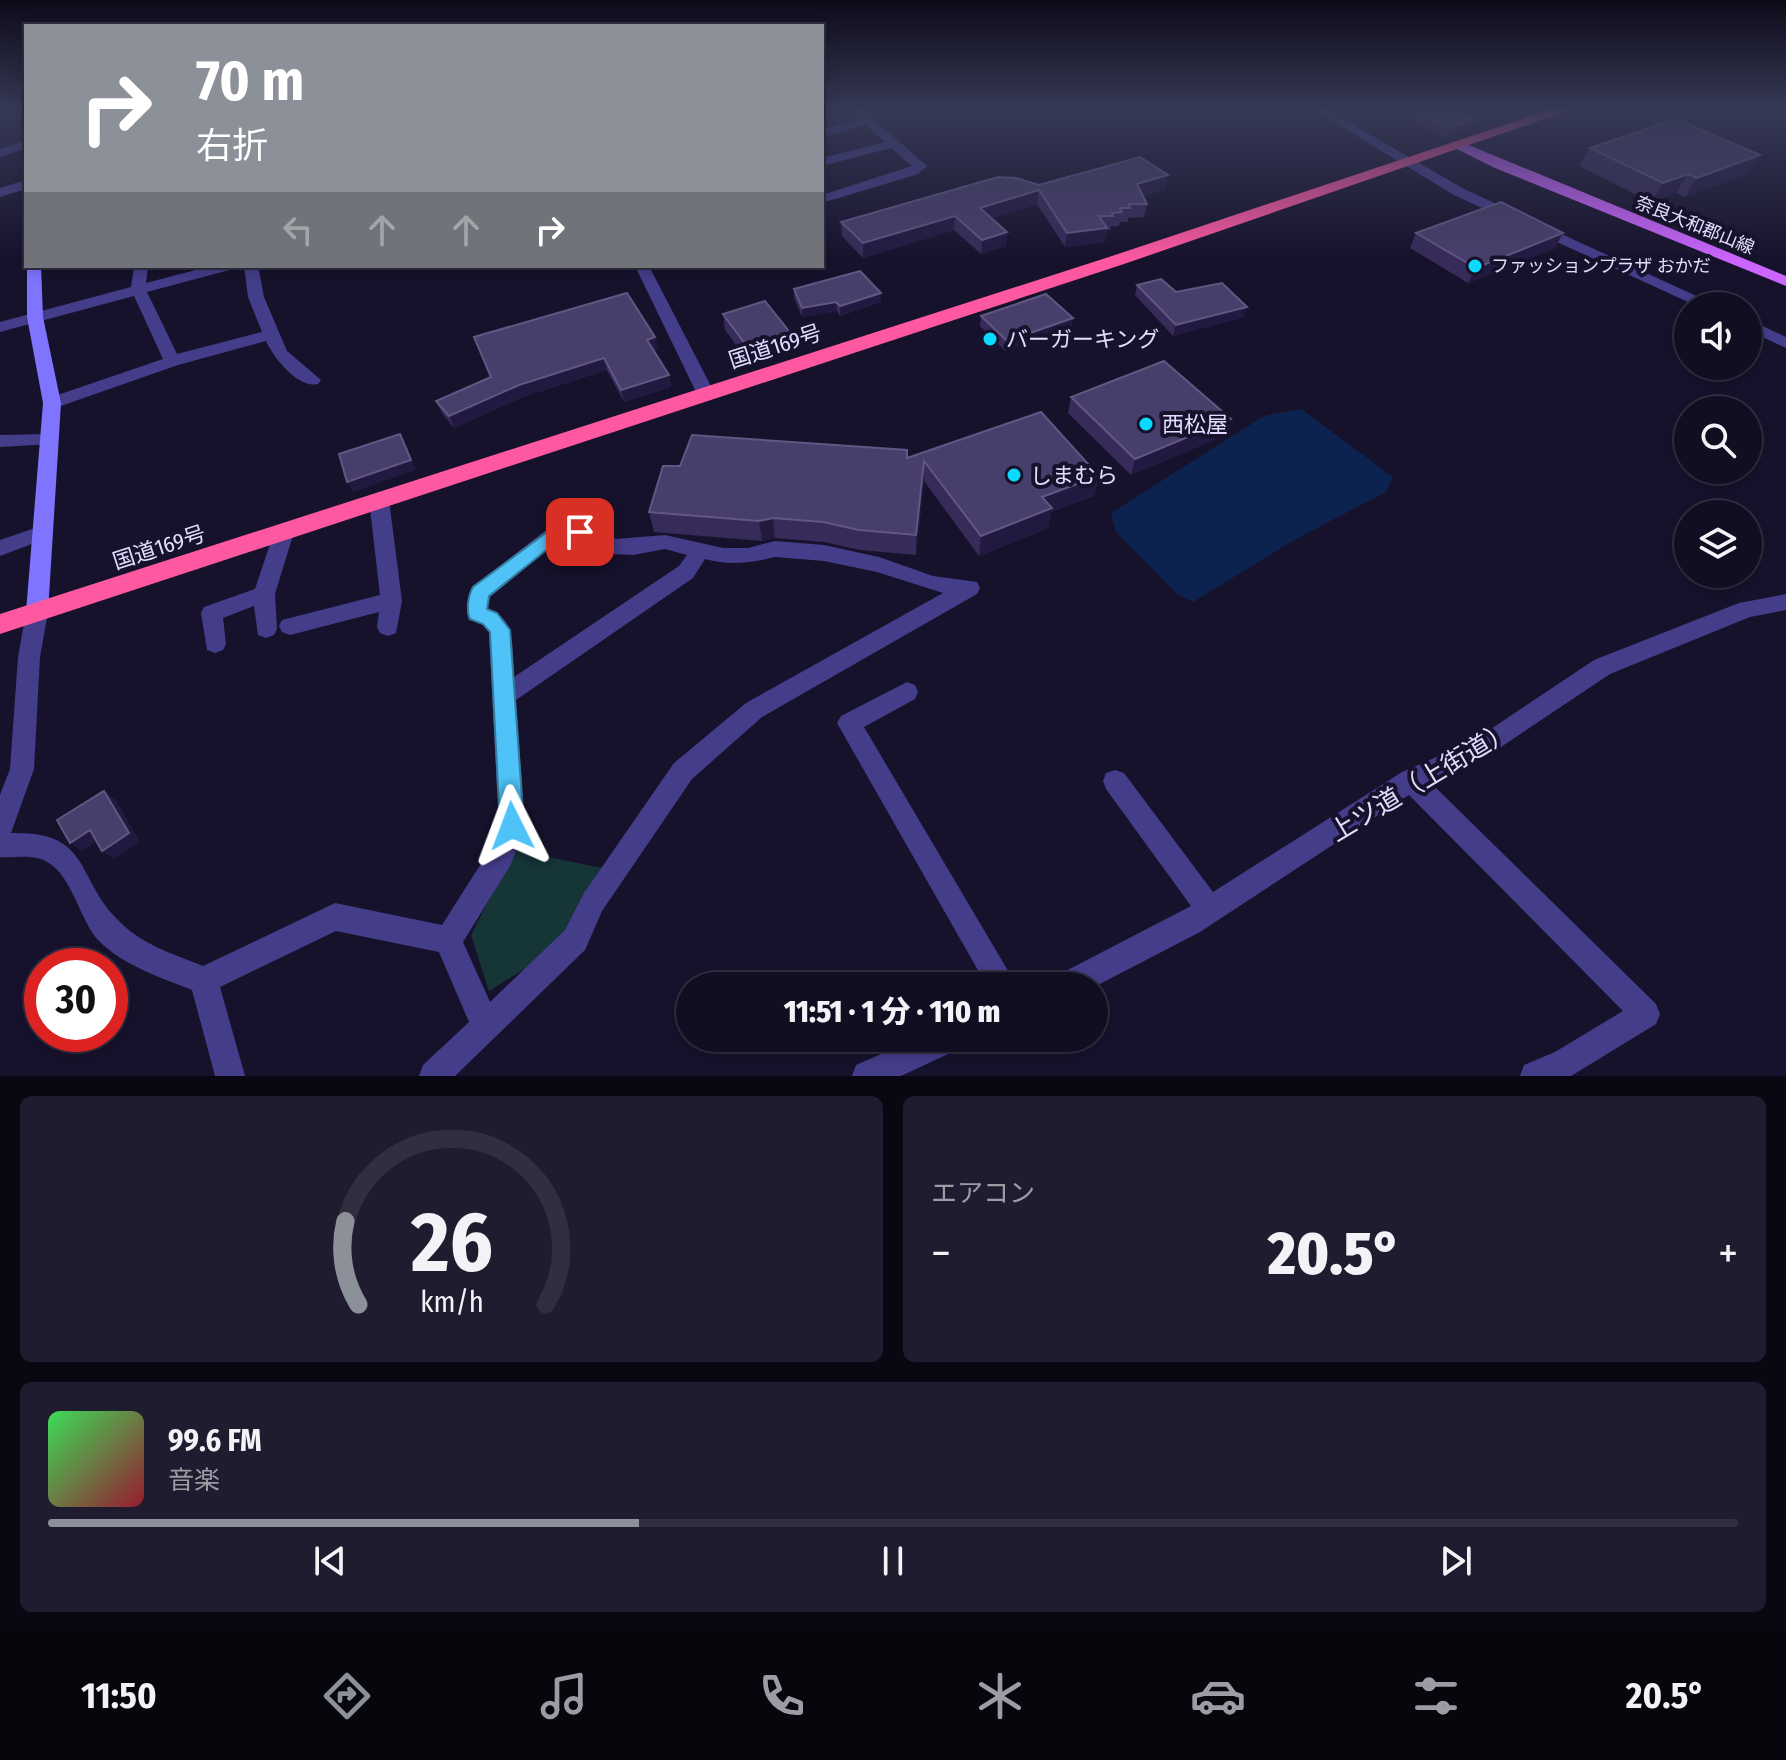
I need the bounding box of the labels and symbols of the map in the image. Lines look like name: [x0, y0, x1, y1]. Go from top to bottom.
street label: 奈良大和郡山線: [1632, 191, 1758, 259]
place label: ファッションプラザ おかだ: [1491, 255, 1711, 277]
marker: ファッションプラザ おかだ: [1466, 257, 1484, 275]
street label: 国道169号: [725, 319, 825, 374]
place label: バーガーキング: [1006, 326, 1159, 353]
marker: バーガーキング: [981, 330, 999, 348]
place label: 西松屋: [1162, 411, 1228, 438]
marker: 西松屋: [1137, 415, 1155, 433]
place label: しまむら: [1030, 462, 1118, 489]
marker: しまむら: [1005, 466, 1023, 484]
pin: [546, 498, 614, 566]
street label: 国道169号: [109, 520, 209, 575]
street label: 上ツ道（上街道）: [1324, 715, 1518, 848]
position arrow: [470, 784, 554, 868]
speed limit sign: 30: [24, 948, 128, 1052]

